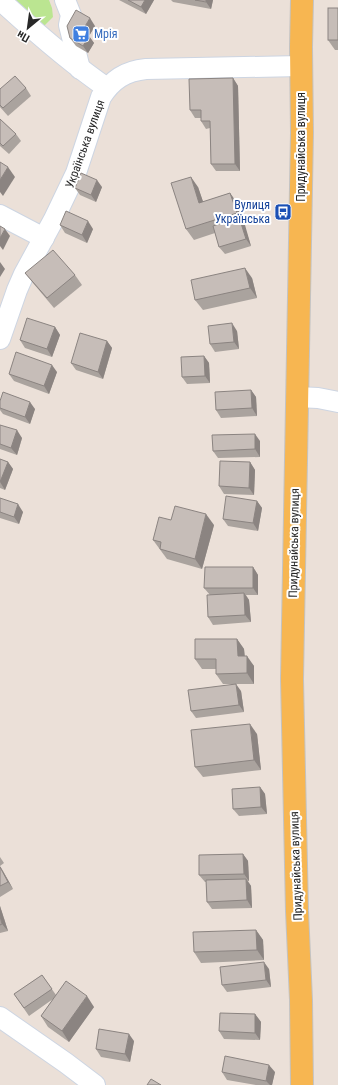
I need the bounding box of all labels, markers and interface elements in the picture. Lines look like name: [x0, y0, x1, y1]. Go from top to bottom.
north arrow: [8, 8, 48, 48]
supermarket icon: Мрія: [71, 24, 91, 44]
place label: Мрія: [94, 27, 118, 41]
text: Пн: [15, 28, 32, 45]
street label: Придунайська вулиця: [294, 92, 308, 202]
street label: Українська вулиця: [63, 98, 107, 190]
place label: Вулиця Українська: [215, 198, 270, 226]
bus stop icon: Вулиця Українська: [273, 202, 293, 222]
street label: Придунайська вулиця: [286, 488, 302, 598]
street label: Придунайська вулиця: [287, 811, 305, 921]

